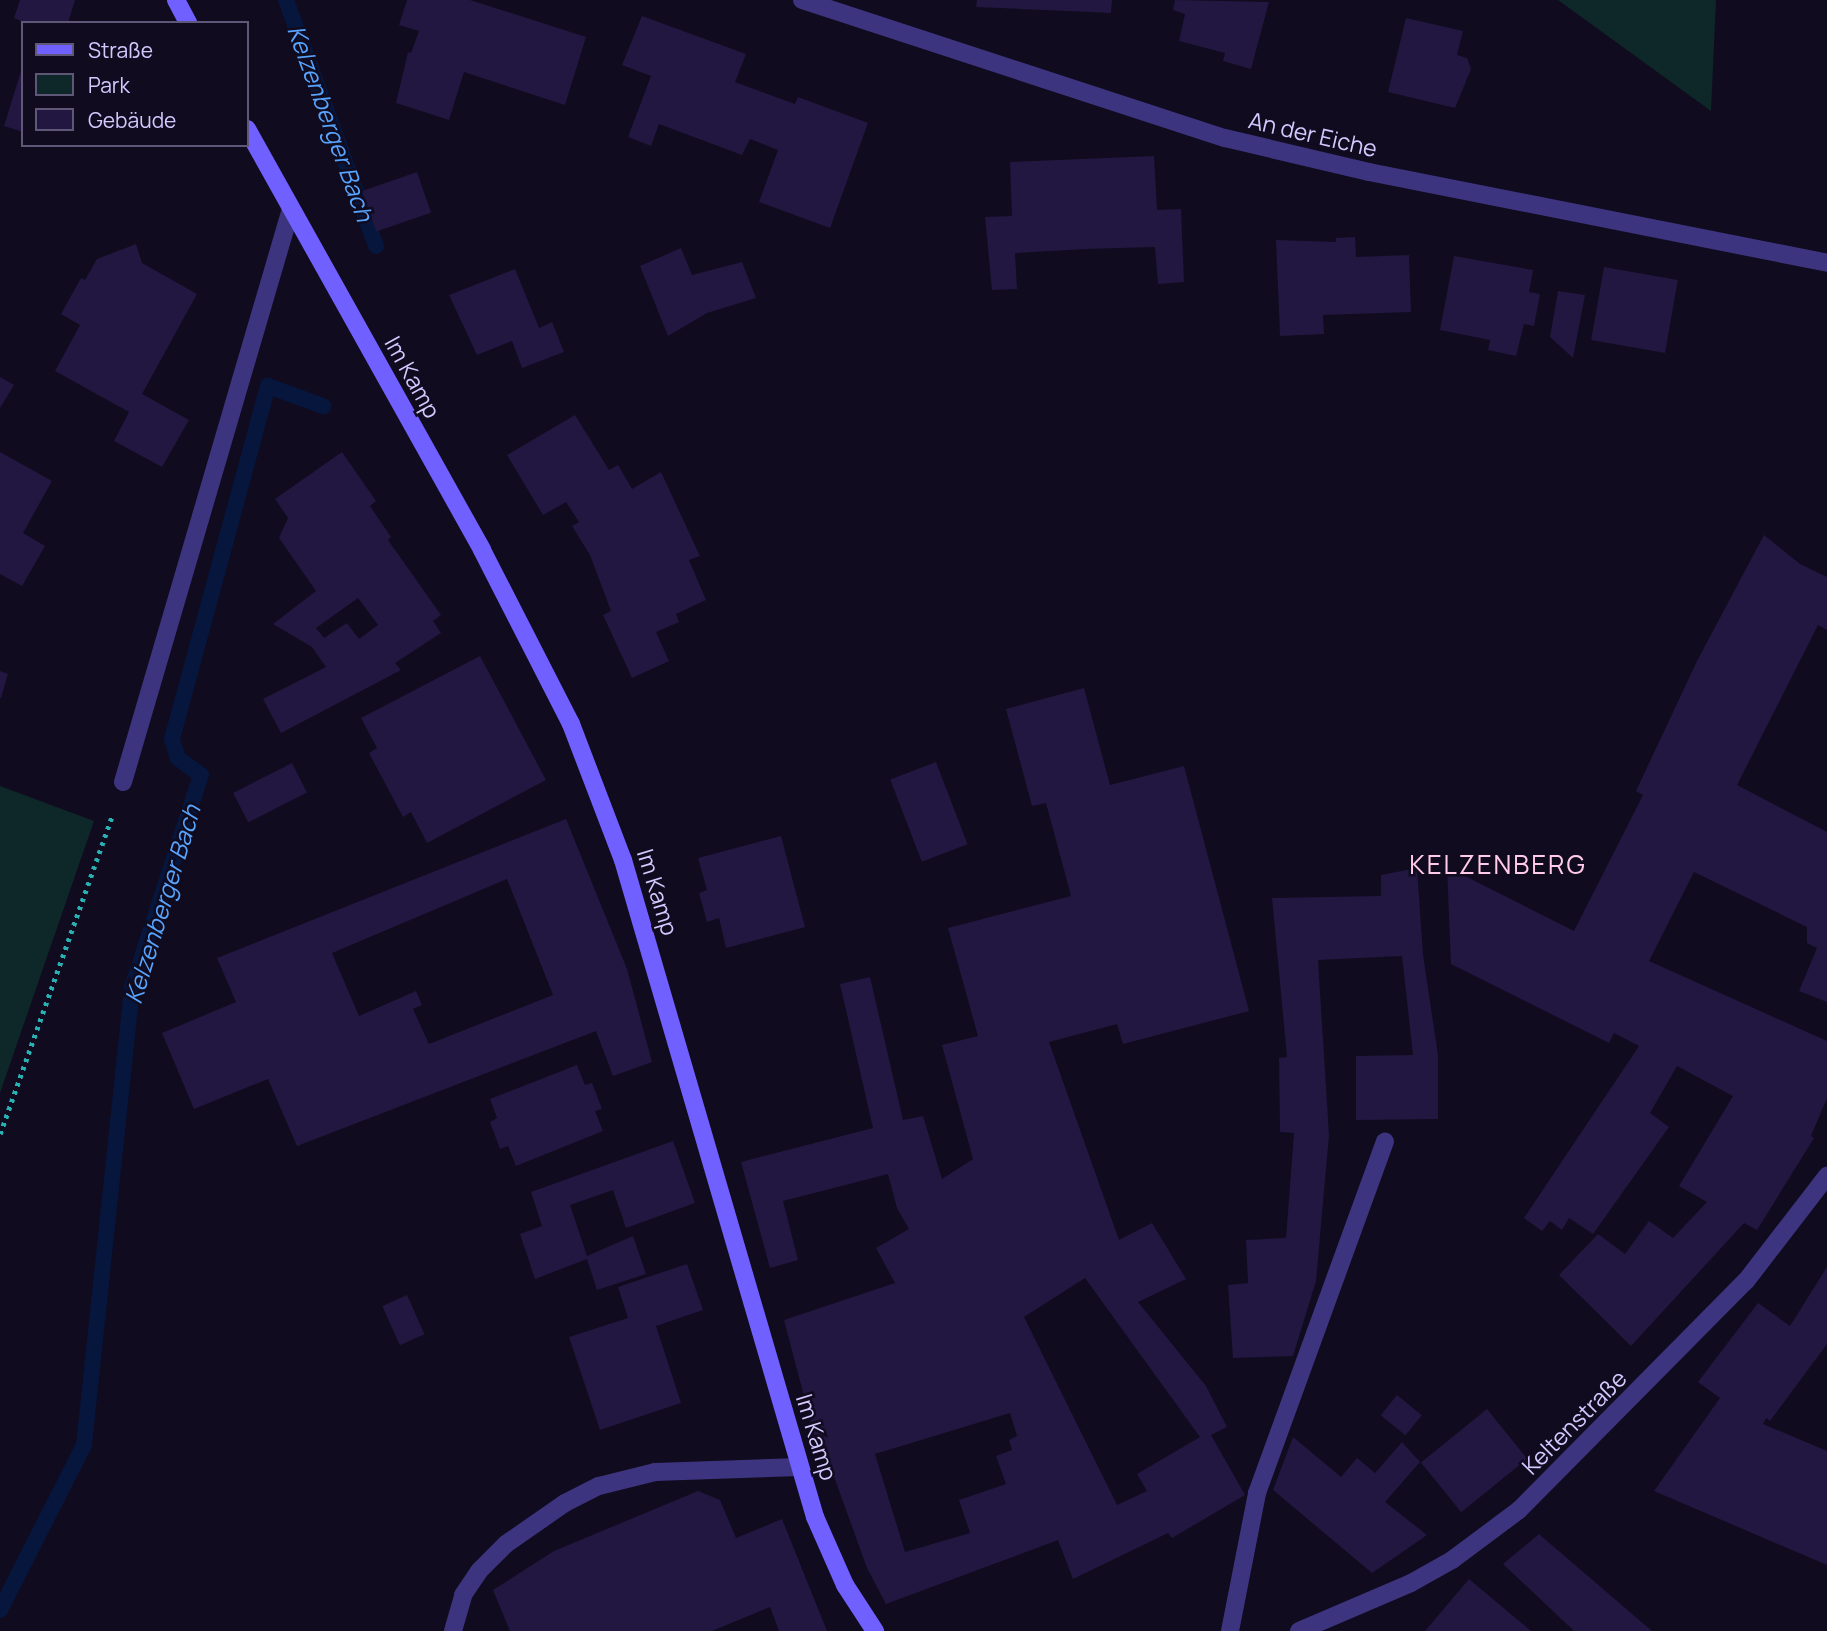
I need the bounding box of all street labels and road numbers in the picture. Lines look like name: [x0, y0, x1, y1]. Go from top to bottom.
street label: An der Eiche: [1246, 106, 1380, 162]
street label: Im Kamp: [379, 331, 447, 423]
street label: Im Kamp: [632, 845, 684, 939]
street label: Keltenstraße: [1516, 1364, 1632, 1480]
street label: Im Kamp: [791, 1390, 843, 1484]

